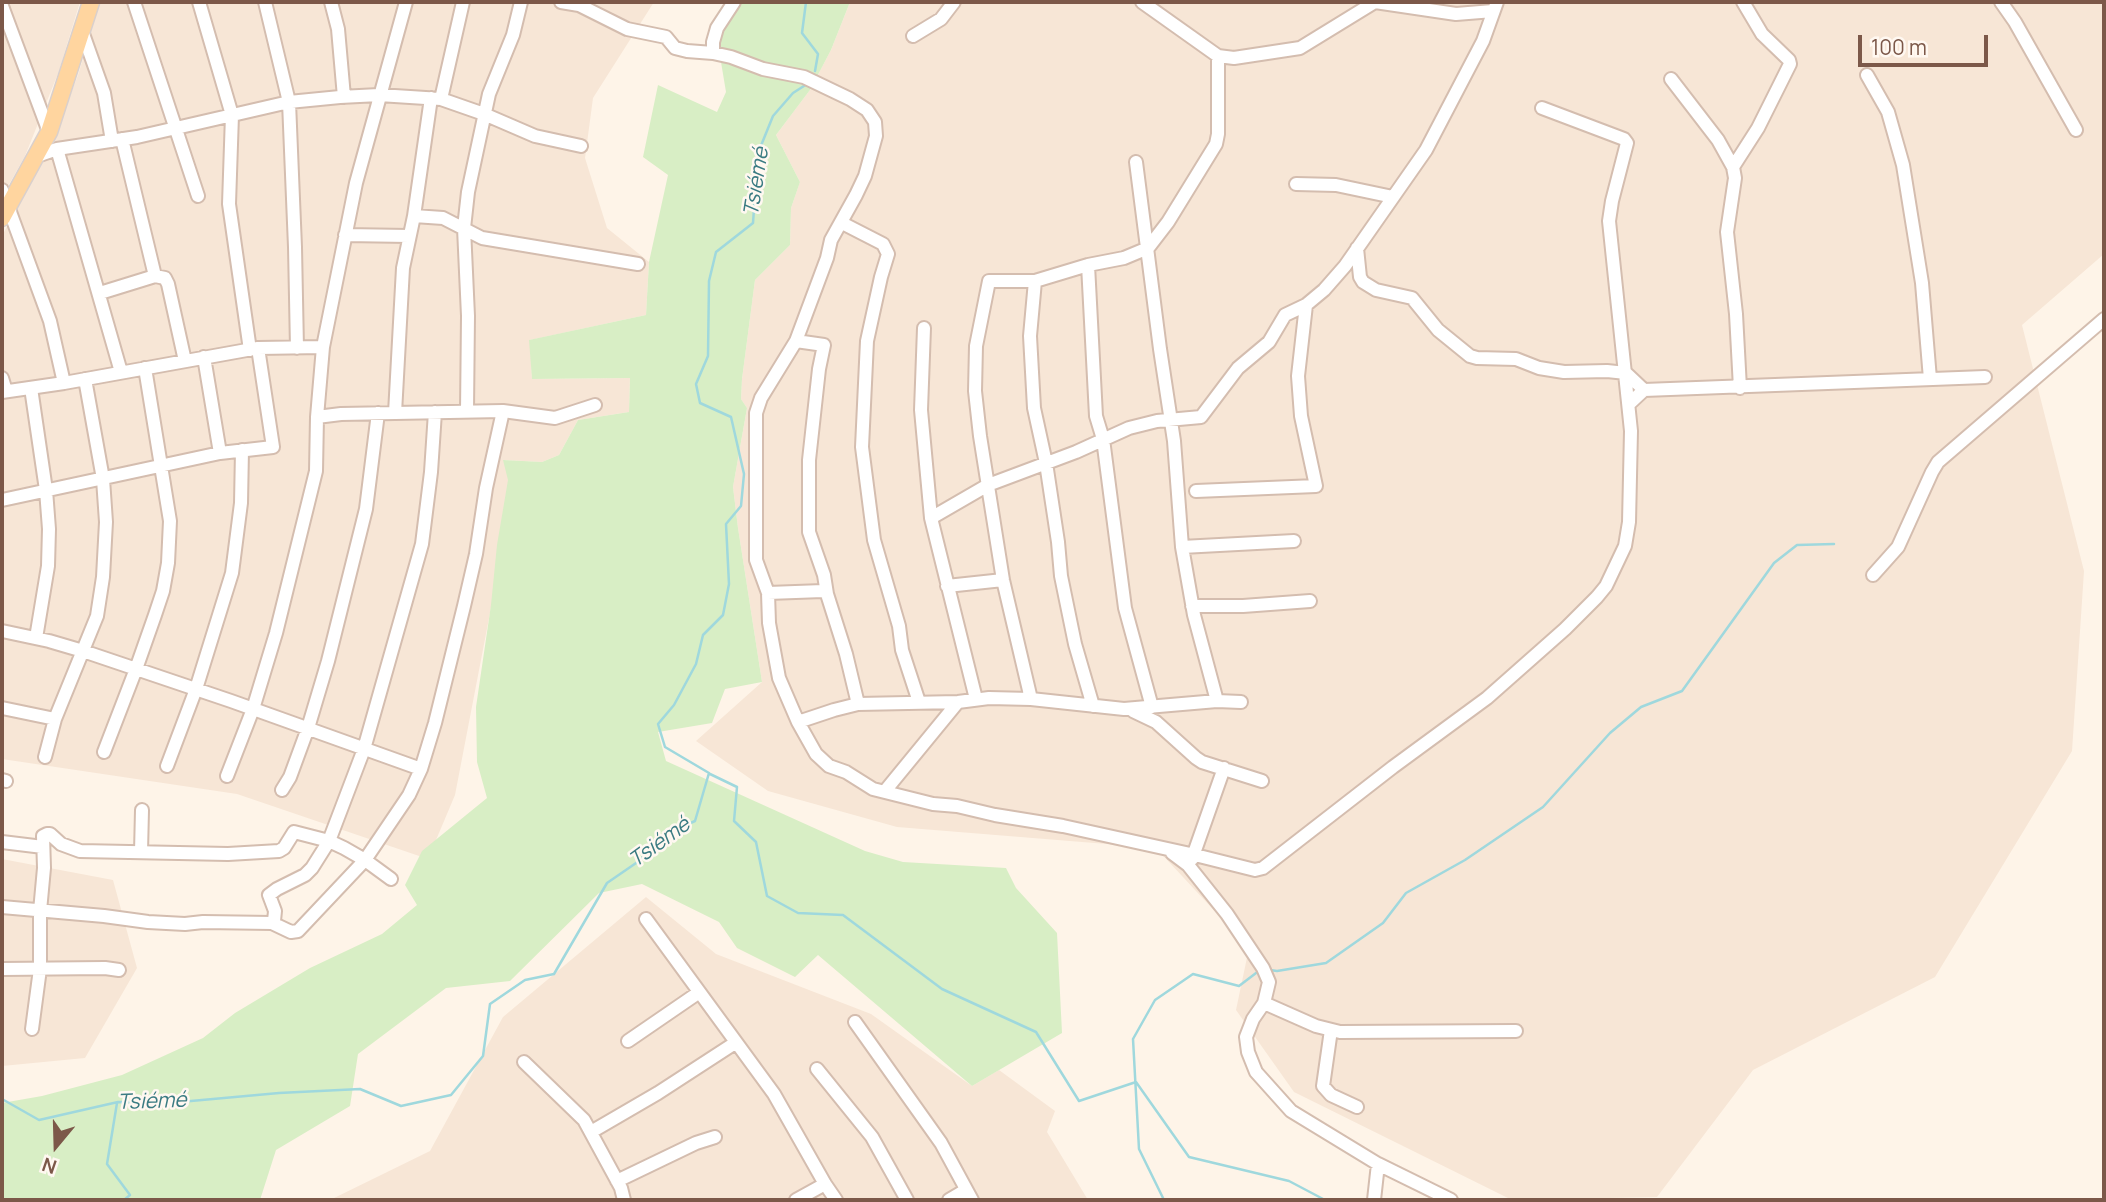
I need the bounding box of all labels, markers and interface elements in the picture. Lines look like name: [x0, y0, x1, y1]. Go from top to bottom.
scale bar: [1861, 21, 1990, 65]
text: 100 m: [1871, 33, 1927, 61]
water label: Tsiémé: [739, 146, 775, 218]
water label: Tsiémé: [625, 812, 695, 874]
water label: Tsiémé: [117, 1088, 187, 1116]
north arrow: [21, 1111, 91, 1181]
text: N: [38, 1151, 60, 1180]

